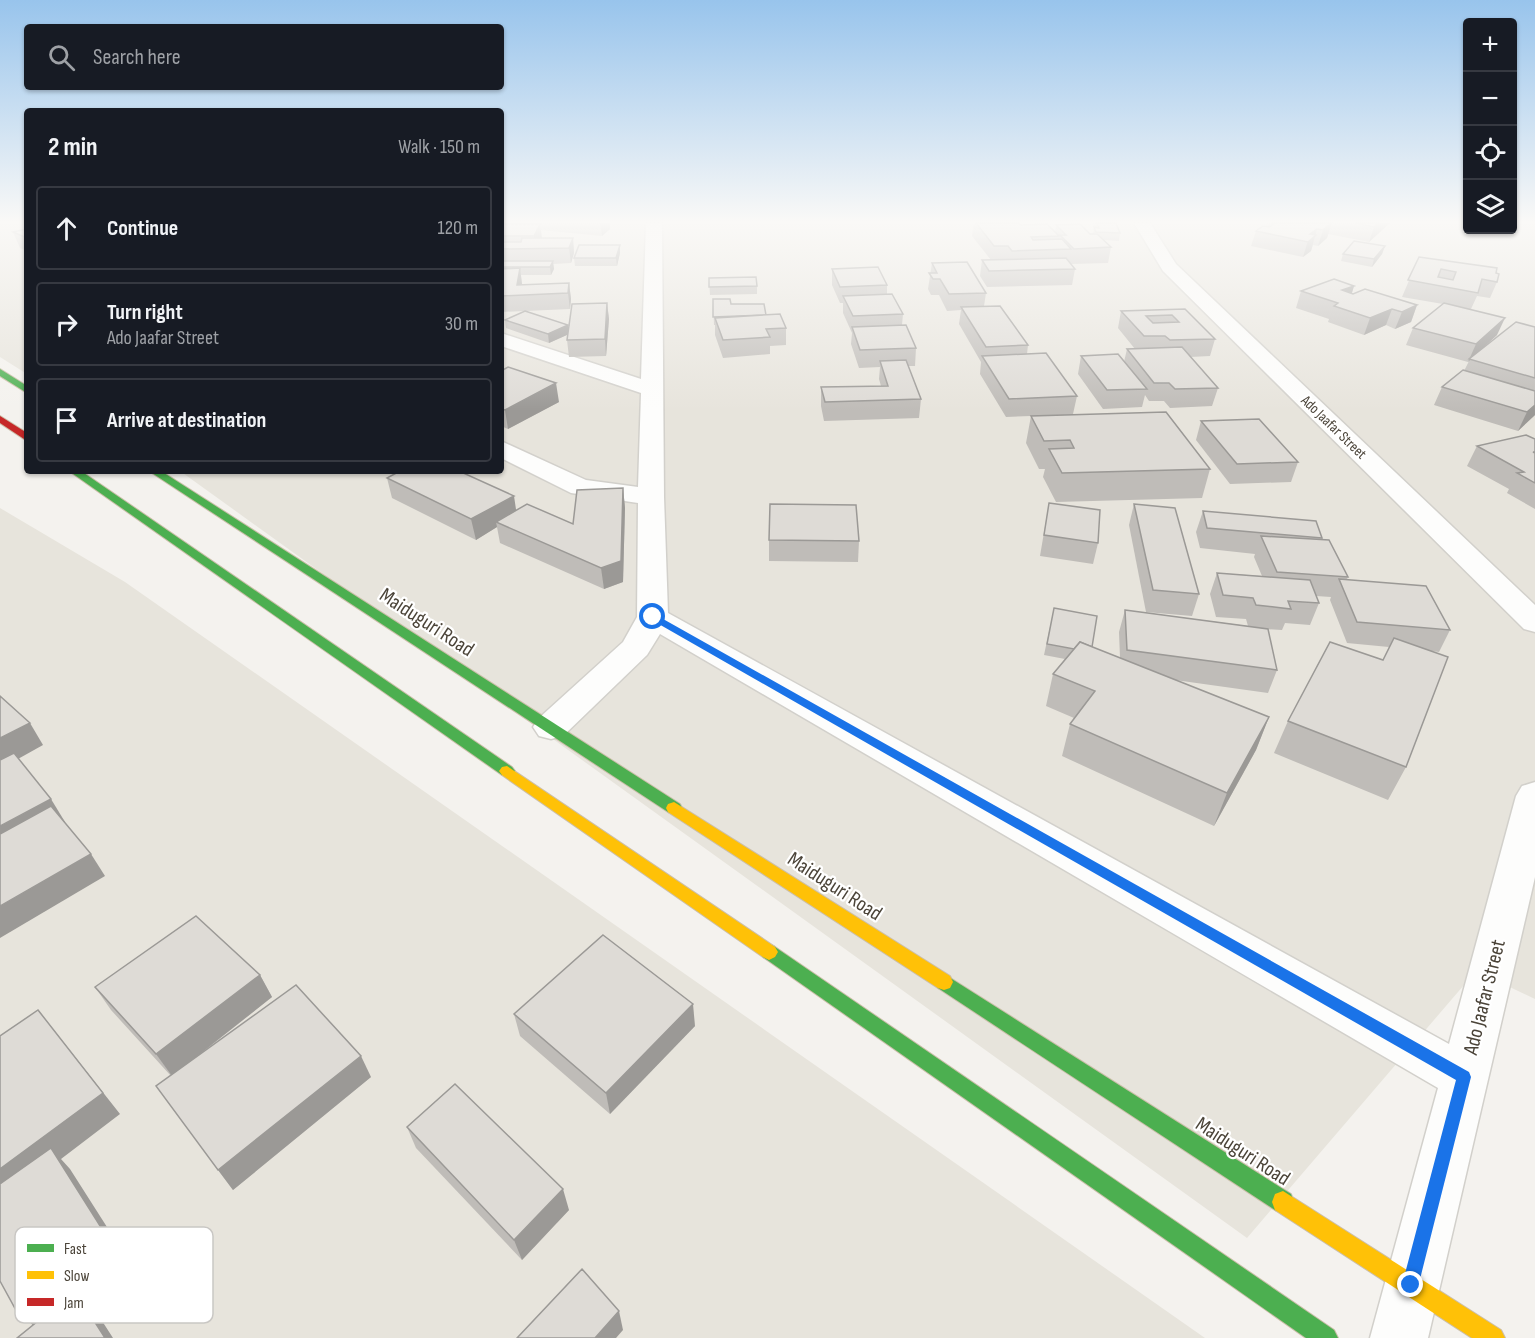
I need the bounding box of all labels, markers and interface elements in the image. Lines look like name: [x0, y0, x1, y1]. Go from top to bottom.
map controls: [1463, 18, 1517, 234]
button: +: [1463, 18, 1517, 72]
search box: [24, 24, 504, 90]
icon: search: [45, 41, 78, 74]
text: Search here: [93, 44, 180, 71]
button: −: [1463, 72, 1517, 126]
button: locate: [1463, 126, 1517, 180]
text: 2 min: [48, 132, 98, 163]
text: Walk · 150 m: [398, 135, 480, 159]
button: layers: [1463, 180, 1517, 234]
icon: ahead: [50, 212, 83, 245]
text: Continue: [107, 215, 178, 242]
text: 120 m: [438, 216, 478, 240]
text: Turn right: [107, 299, 183, 326]
icon: right: [50, 308, 83, 341]
text: 30 m: [445, 312, 478, 336]
text: Ado Jaafar Street: [107, 326, 219, 350]
street label: Ado Jaafar Street: [1296, 391, 1371, 464]
icon: arrive: [50, 404, 83, 437]
text: Arrive at destination: [107, 407, 266, 434]
street label: Maiduguri Road: [375, 583, 479, 662]
route start: [639, 603, 665, 629]
street label: Maiduguri Road: [783, 847, 887, 926]
street label: Ado Jaafar Street: [1458, 937, 1511, 1058]
street label: Maiduguri Road: [1191, 1112, 1295, 1191]
legend: [15, 1227, 213, 1323]
text: Fast: [64, 1240, 87, 1259]
text: Slow: [64, 1267, 89, 1286]
route end: [1397, 1271, 1423, 1297]
text: Jam: [63, 1294, 84, 1313]

